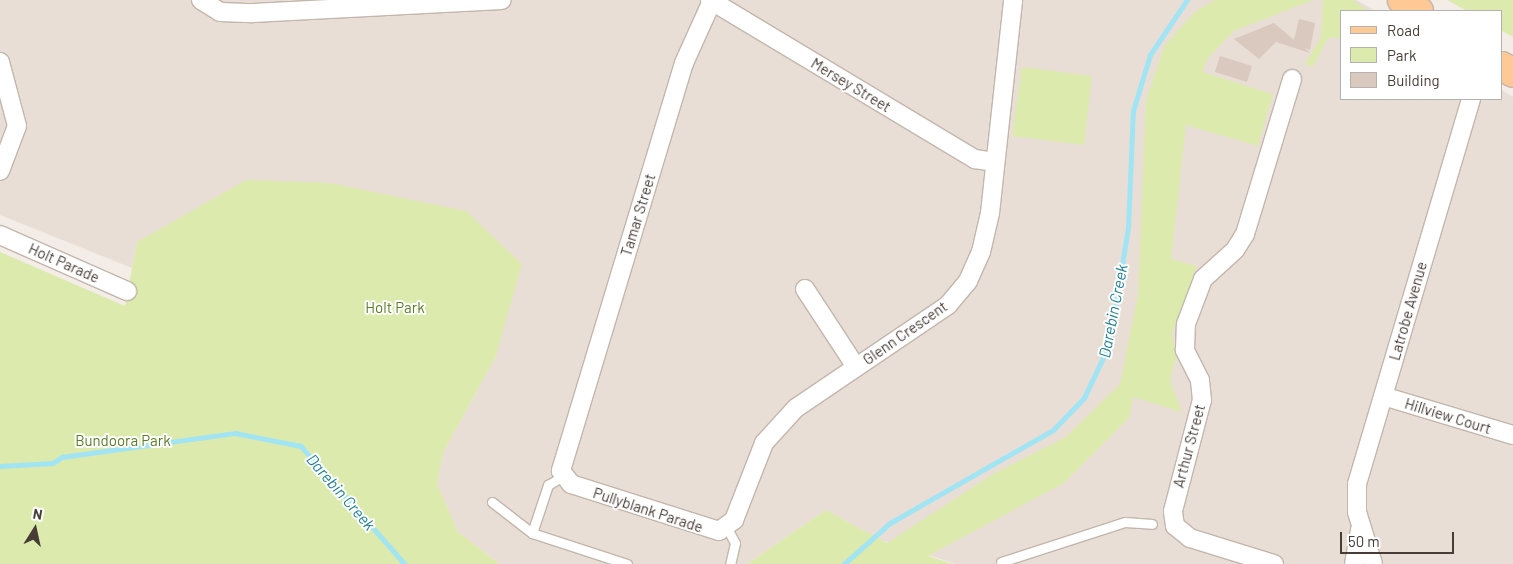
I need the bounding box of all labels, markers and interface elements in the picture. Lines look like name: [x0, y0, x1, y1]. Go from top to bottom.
legend: [1340, 10, 1503, 100]
text: Road: [1387, 21, 1420, 39]
text: Park: [1387, 46, 1416, 64]
street label: Mersey Street: [808, 54, 894, 116]
text: Building: [1387, 71, 1440, 89]
street label: Tamar Street: [617, 172, 659, 258]
street label: Holt Parade: [26, 239, 102, 287]
street label: Latrobe Avenue: [1385, 260, 1431, 362]
water label: Darebin Creek: [1095, 263, 1131, 359]
street label: Glenn Crescent: [859, 297, 951, 369]
park label: Holt Park: [365, 299, 425, 317]
street label: Hillview Court: [1403, 394, 1493, 438]
street label: Arthur Street: [1169, 402, 1209, 490]
park label: Bundoora Park: [75, 432, 171, 450]
water label: Darebin Creek: [303, 450, 379, 534]
street label: Pullyblank Parade: [591, 484, 705, 536]
north arrow: [10, 504, 60, 554]
text: N: [32, 505, 44, 523]
scale bar: [1343, 522, 1457, 554]
text: 50 m: [1348, 532, 1380, 550]

